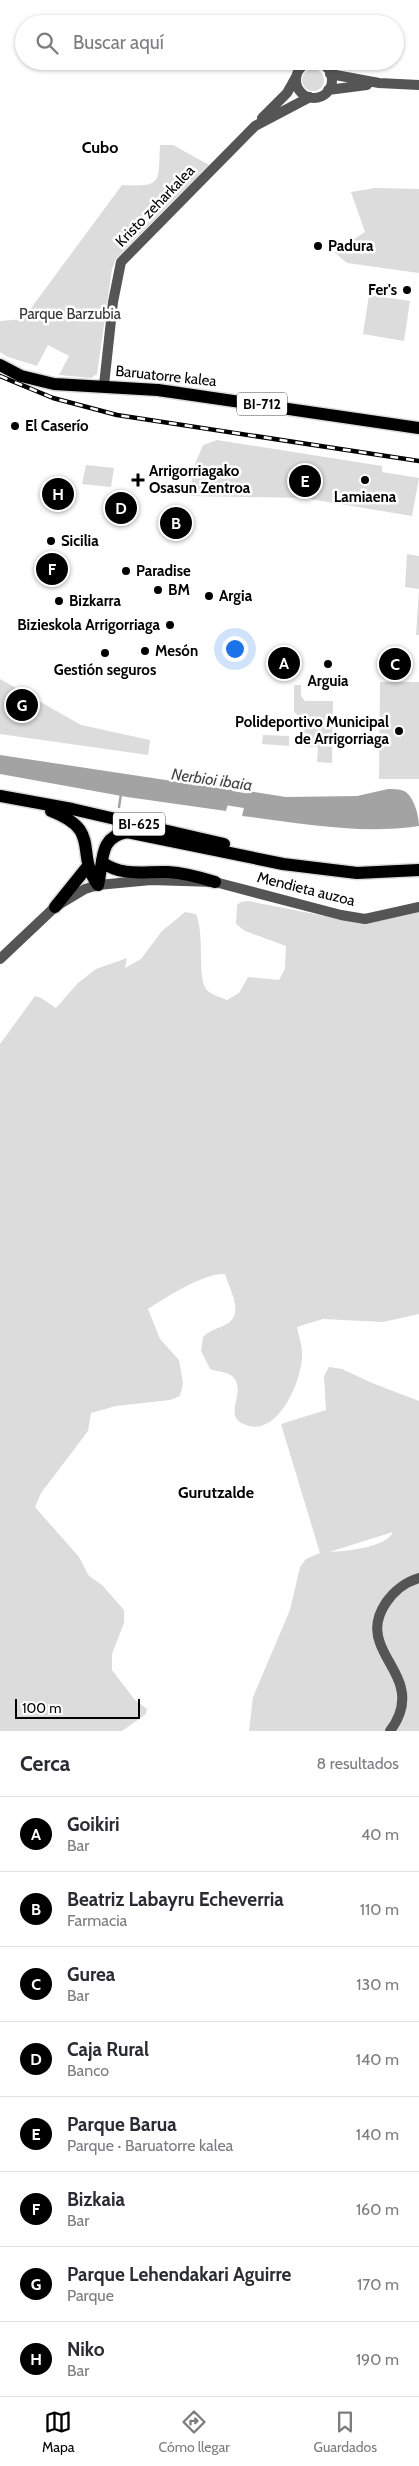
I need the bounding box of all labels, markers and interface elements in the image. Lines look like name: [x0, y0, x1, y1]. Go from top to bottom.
search box: [15, 15, 404, 70]
icon: search: [33, 29, 61, 57]
text: Buscar aquí: [73, 31, 164, 54]
district label: Cubo: [82, 138, 118, 157]
street label: Kristo zeharkalea: [112, 161, 199, 250]
place label: Padura: [328, 237, 374, 255]
marker: Padura: [312, 240, 324, 252]
place label: Fer's: [368, 281, 397, 299]
marker: Fer's: [401, 284, 413, 296]
park label: Parque Barzubia: [19, 305, 122, 323]
street label: Baruatorre kalea: [115, 362, 218, 390]
road number: BI-712: [237, 392, 287, 416]
place label: El Caserío: [25, 417, 89, 435]
marker: El Caserío: [9, 420, 21, 432]
place label: Arrigorriagako Osasun Zentroa: [149, 462, 251, 497]
pin: E: [289, 462, 321, 500]
marker: Arrigorriagako Osasun Zentroa: [131, 473, 145, 487]
marker: Lamiaena: [359, 474, 371, 486]
pin: H: [42, 475, 74, 513]
place label: Lamiaena: [334, 488, 397, 506]
pin: D: [105, 489, 137, 527]
pin: B: [160, 504, 192, 542]
place label: Sicilia: [61, 532, 99, 550]
marker: Sicilia: [45, 535, 57, 547]
pin: F: [36, 550, 68, 588]
place label: Paradise: [136, 562, 191, 580]
marker: Paradise: [120, 565, 132, 577]
place label: BM: [168, 581, 190, 599]
marker: BM: [152, 584, 164, 596]
place label: Argia: [219, 587, 253, 605]
marker: Argia: [203, 590, 215, 602]
place label: Bizkarra: [69, 592, 121, 610]
marker: Bizkarra: [53, 595, 65, 607]
place label: Bizieskola Arrigorriaga: [17, 616, 161, 634]
marker: Bizieskola Arrigorriaga: [164, 619, 176, 631]
your location: [222, 636, 248, 662]
place label: Mesón: [155, 642, 198, 660]
pin: A: [268, 644, 300, 682]
marker: Mesón: [139, 645, 151, 657]
pin: C: [379, 645, 411, 683]
marker: Gestión seguros: [99, 647, 111, 659]
marker: Arguia: [322, 658, 334, 670]
place label: Gestión seguros: [54, 661, 156, 679]
place label: Arguia: [307, 672, 349, 690]
pin: G: [6, 686, 38, 724]
place label: Polideportivo Municipal de Arrigorriaga: [235, 713, 390, 748]
marker: Polideportivo Municipal de Arrigorriaga: [393, 725, 405, 737]
water label: Nerbioi ibaia: [170, 764, 254, 795]
road number: BI-625: [113, 812, 165, 836]
street label: Mendieta auzoa: [255, 868, 358, 910]
district label: Gurutzalde: [178, 1483, 254, 1502]
scale bar: [15, 1696, 140, 1719]
text: 100 m: [22, 1699, 62, 1717]
text: Cerca: [20, 1751, 70, 1776]
text: 8 resultados: [317, 1754, 399, 1773]
text: Goikiri: [67, 1813, 120, 1836]
text: A: [31, 1825, 41, 1844]
text: 40 m: [361, 1825, 399, 1844]
text: Bar: [67, 1836, 89, 1855]
text: Beatriz Labayru Echeverria: [67, 1888, 284, 1911]
text: B: [31, 1900, 41, 1919]
text: 110 m: [360, 1900, 399, 1919]
text: Farmacia: [67, 1911, 127, 1930]
text: Gurea: [67, 1963, 115, 1986]
text: C: [31, 1975, 41, 1994]
text: 130 m: [356, 1975, 399, 1994]
text: Bar: [67, 1986, 89, 2005]
text: Caja Rural: [67, 2038, 149, 2061]
text: D: [30, 2050, 42, 2069]
text: 140 m: [356, 2050, 399, 2069]
text: Banco: [67, 2061, 109, 2080]
text: Parque Barua: [67, 2113, 177, 2136]
text: E: [31, 2125, 41, 2144]
text: 140 m: [356, 2125, 399, 2144]
text: Parque · Baruatorre kalea: [67, 2136, 233, 2155]
text: Bizkaia: [67, 2188, 125, 2211]
text: F: [32, 2200, 40, 2219]
text: 160 m: [356, 2200, 399, 2219]
text: Bar: [67, 2211, 89, 2230]
text: Parque Lehendakari Aguirre: [67, 2263, 291, 2286]
text: G: [31, 2275, 41, 2294]
text: 170 m: [357, 2275, 399, 2294]
text: Parque: [67, 2286, 114, 2305]
text: Niko: [67, 2338, 104, 2361]
text: H: [30, 2350, 42, 2369]
text: 190 m: [356, 2350, 399, 2369]
text: Bar: [67, 2361, 89, 2380]
tab: Mapa: [42, 2408, 75, 2456]
tab: Cómo llegar: [159, 2408, 230, 2456]
tab: Guardados: [314, 2408, 377, 2456]

